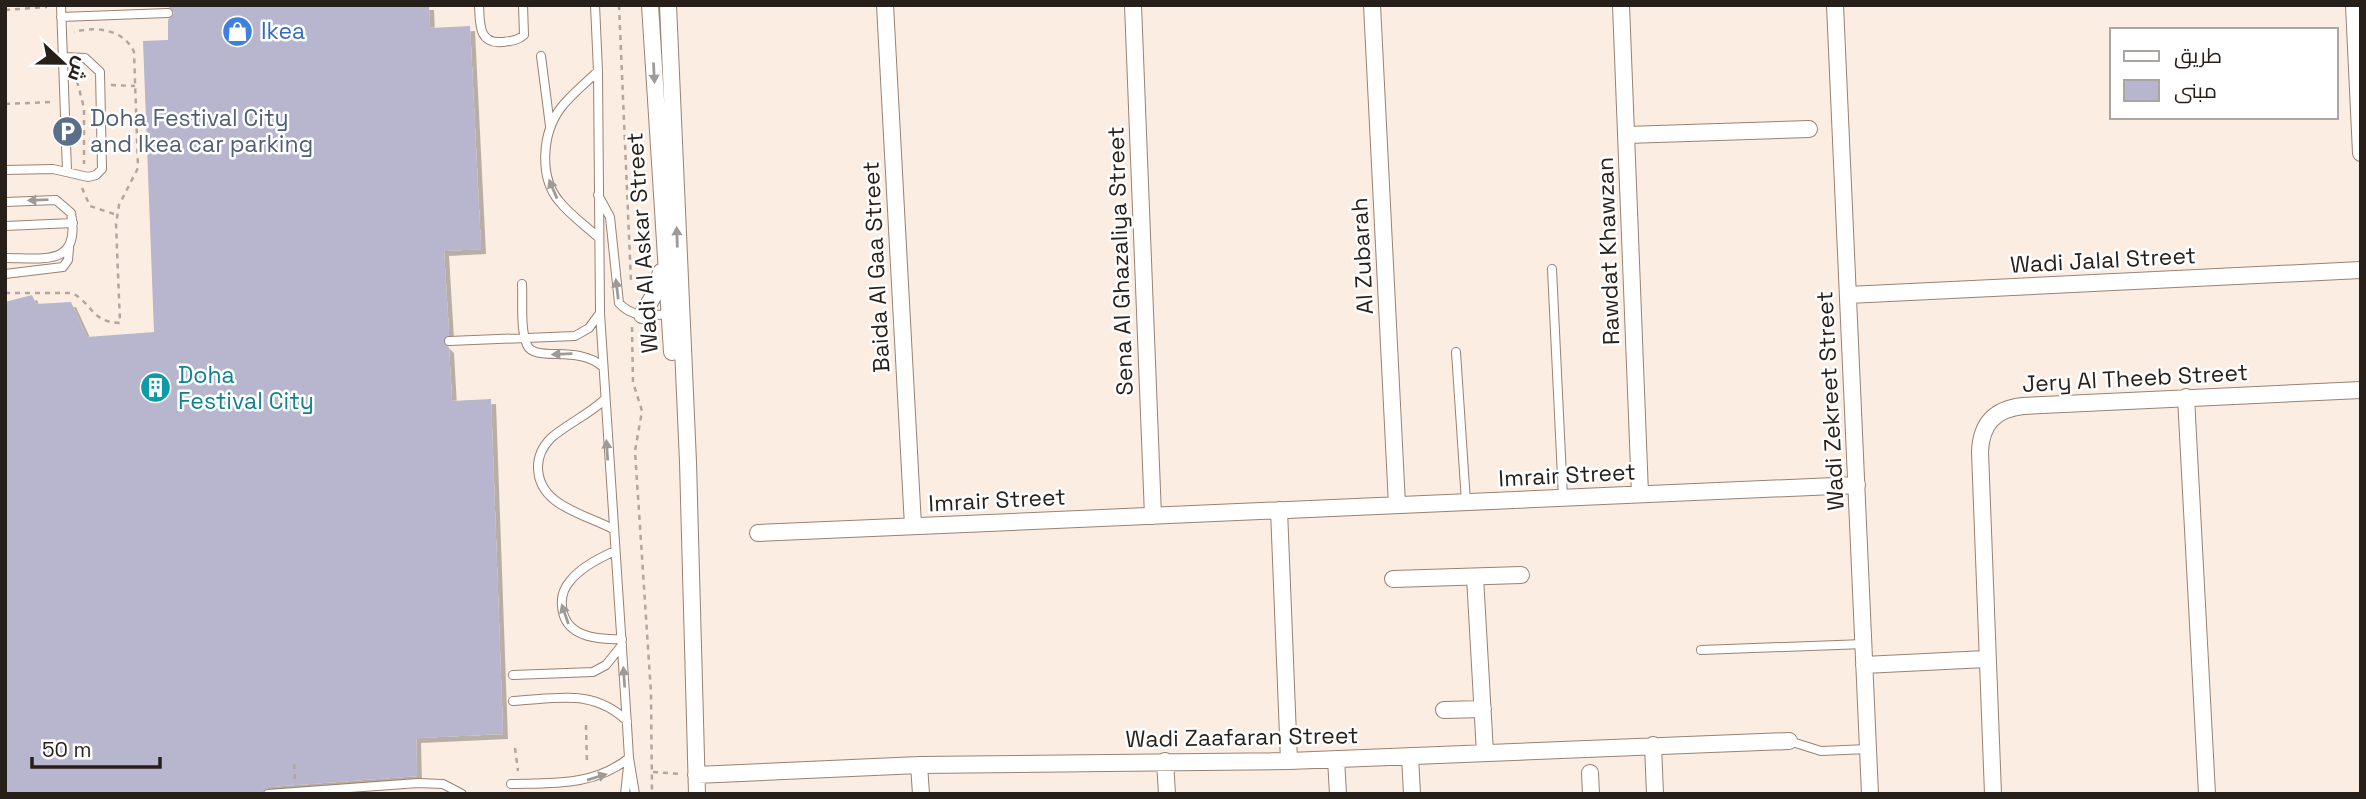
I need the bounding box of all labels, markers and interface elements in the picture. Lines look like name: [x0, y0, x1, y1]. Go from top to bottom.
shop icon: Ikea: [221, 14, 255, 48]
place label: Ikea: [261, 16, 305, 46]
north arrow: [28, 28, 98, 98]
legend: [2110, 28, 2338, 119]
text: طريق: [2174, 42, 2222, 69]
text: ش: [62, 53, 94, 85]
one-way arrow: [649, 63, 660, 85]
text: مبنى: [2174, 77, 2217, 104]
place label: Doha Festival City and Ikea car parking: [90, 103, 313, 159]
parking icon: Doha Festival City and Ikea car parking: [50, 114, 84, 148]
street label: Sena Al Ghazaliya Street: [1100, 126, 1140, 396]
street label: Wadi Al Askar Street: [619, 132, 665, 354]
street label: Rawdat Khawzan: [1590, 156, 1626, 346]
street label: Baida Al Gaa Street: [855, 161, 897, 373]
one-way arrow: [547, 179, 559, 199]
one-way arrow: [27, 194, 49, 205]
street label: Al Zubarah: [1344, 197, 1380, 315]
one-way arrow: [672, 226, 683, 248]
street label: Wadi Jalal Street: [2009, 240, 2197, 280]
one-way arrow: [611, 278, 622, 300]
street label: Wadi Zekreet Street: [1809, 290, 1851, 512]
one-way arrow: [550, 348, 572, 359]
street label: Jery Al Theeb Street: [2021, 357, 2249, 399]
place label: Doha Festival City: [178, 360, 314, 416]
building icon: Doha Festival City: [138, 371, 172, 405]
one-way arrow: [602, 439, 613, 461]
street label: Imrair Street: [1498, 456, 1636, 494]
street label: Imrair Street: [928, 481, 1066, 519]
one-way arrow: [560, 603, 570, 624]
one-way arrow: [618, 666, 629, 688]
street label: Wadi Zaafaran Street: [1125, 720, 1359, 754]
scale bar: [32, 726, 159, 770]
text: 50 m: [42, 736, 92, 763]
one-way arrow: [587, 771, 608, 781]

